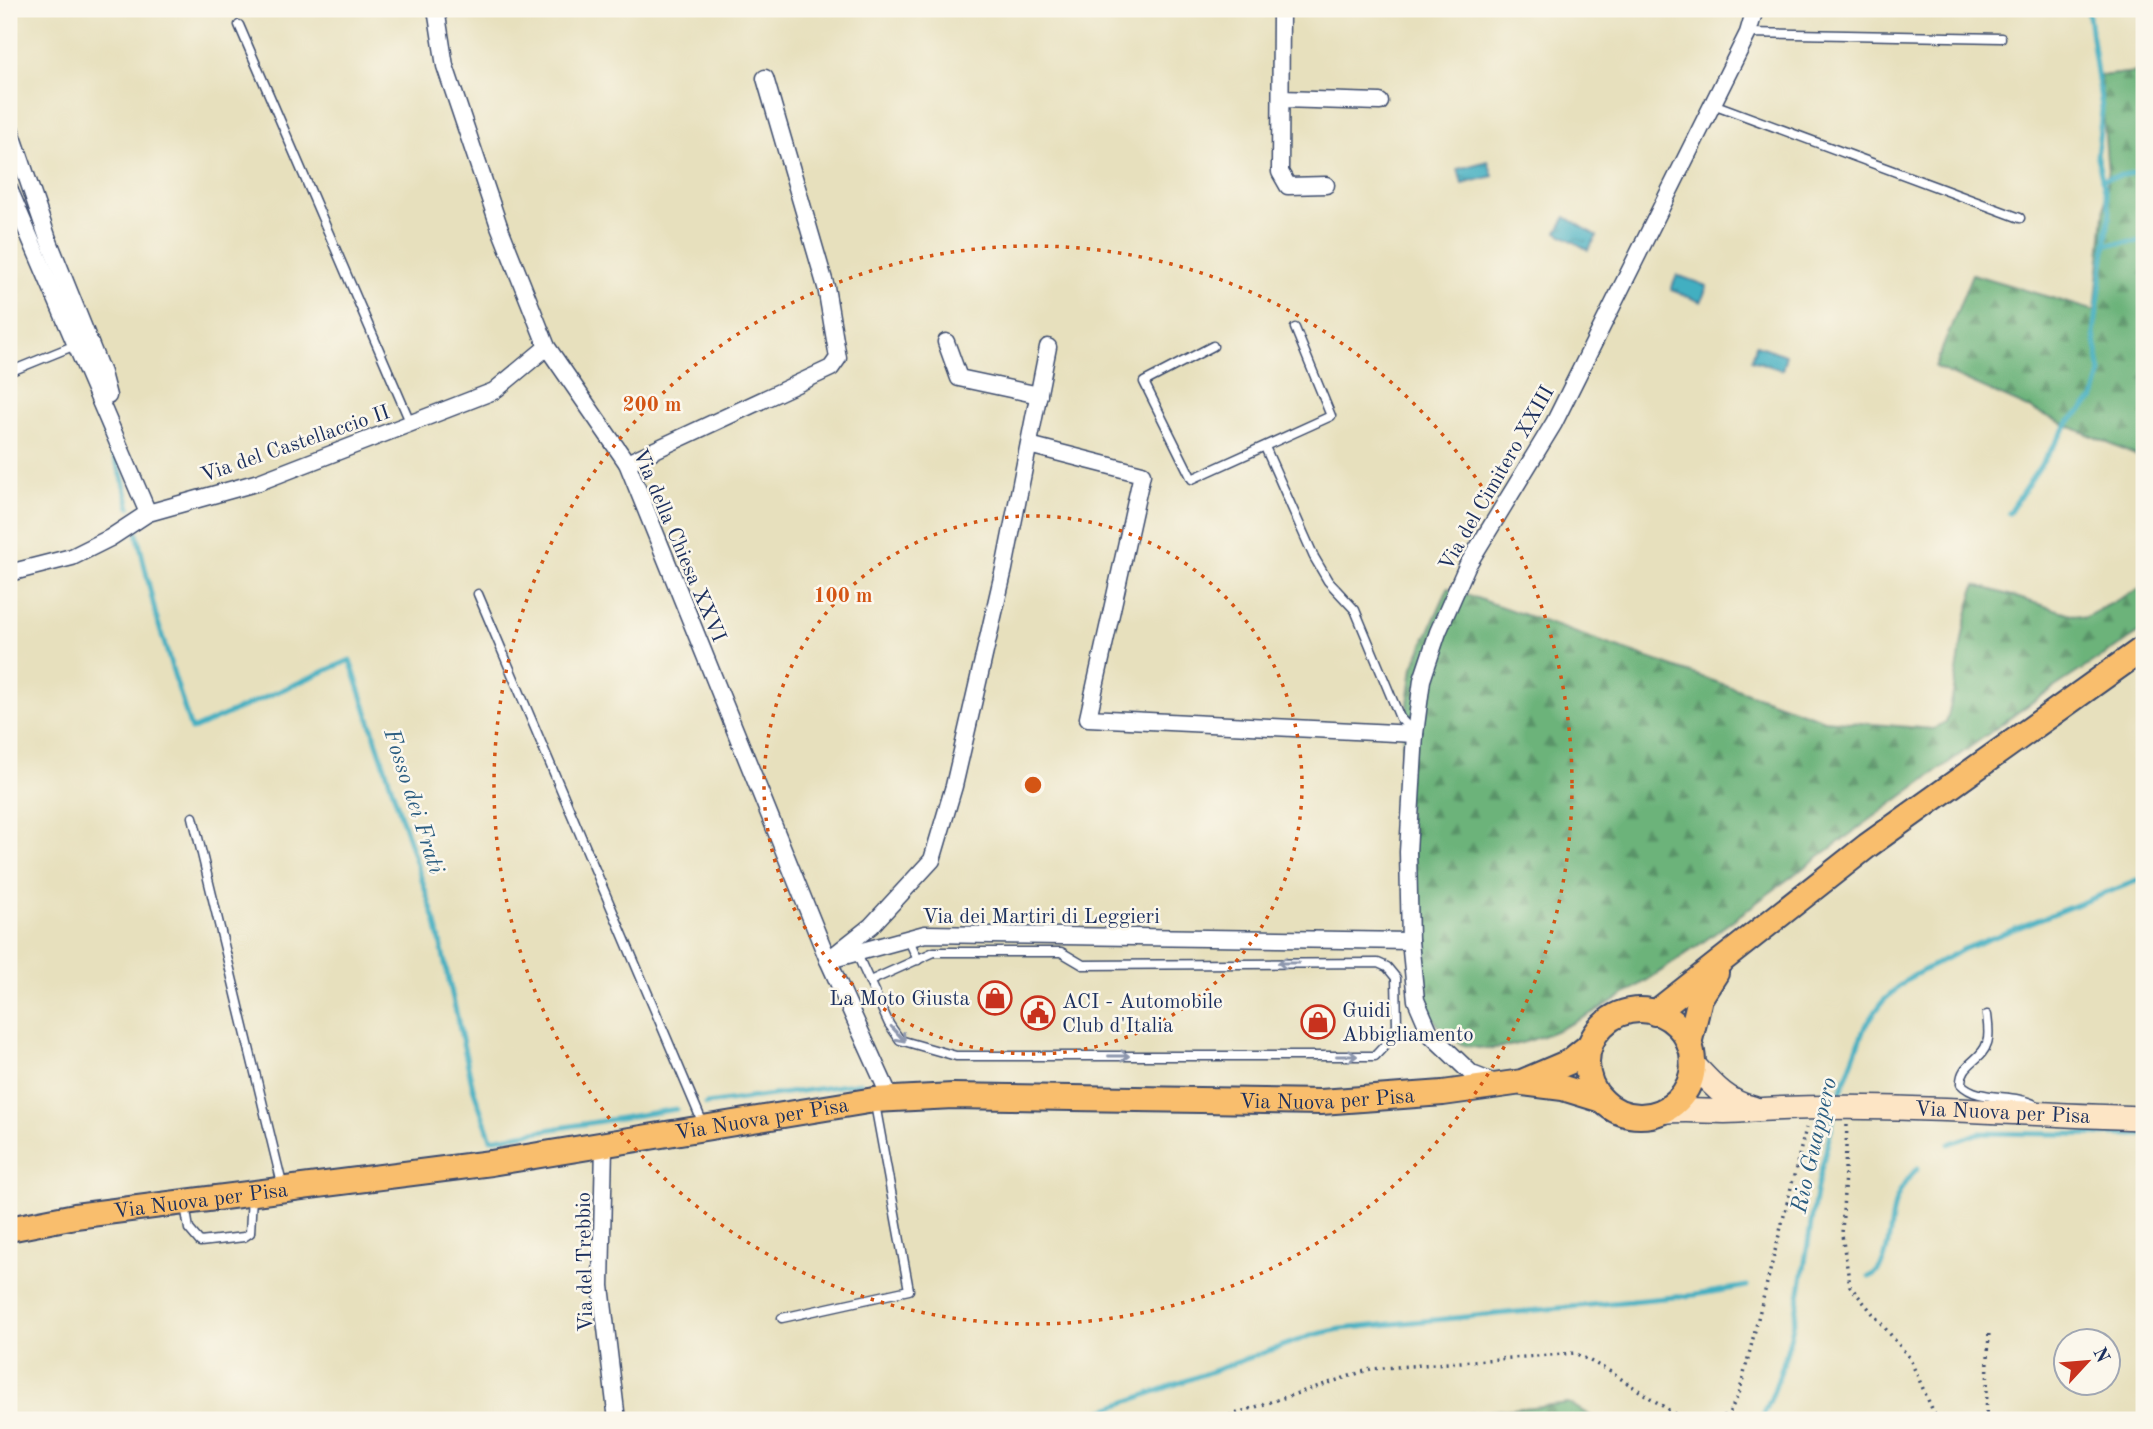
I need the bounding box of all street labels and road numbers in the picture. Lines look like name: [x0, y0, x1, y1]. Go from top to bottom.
street label: Via del Cimitero XXIII: [1436, 383, 1559, 575]
street label: Via del Castellaccio II: [198, 402, 393, 487]
street label: Via della Chiesa XXVI: [628, 446, 729, 645]
street label: Via dei Martiri di Leggieri: [922, 907, 1160, 928]
street label: Via Nuova per Pisa: [1239, 1086, 1415, 1114]
street label: Via Nuova per Pisa: [674, 1095, 850, 1145]
street label: Via Nuova per Pisa: [1915, 1099, 2091, 1128]
street label: Via Nuova per Pisa: [113, 1180, 289, 1223]
street label: Via del Trebbio: [574, 1192, 597, 1332]

